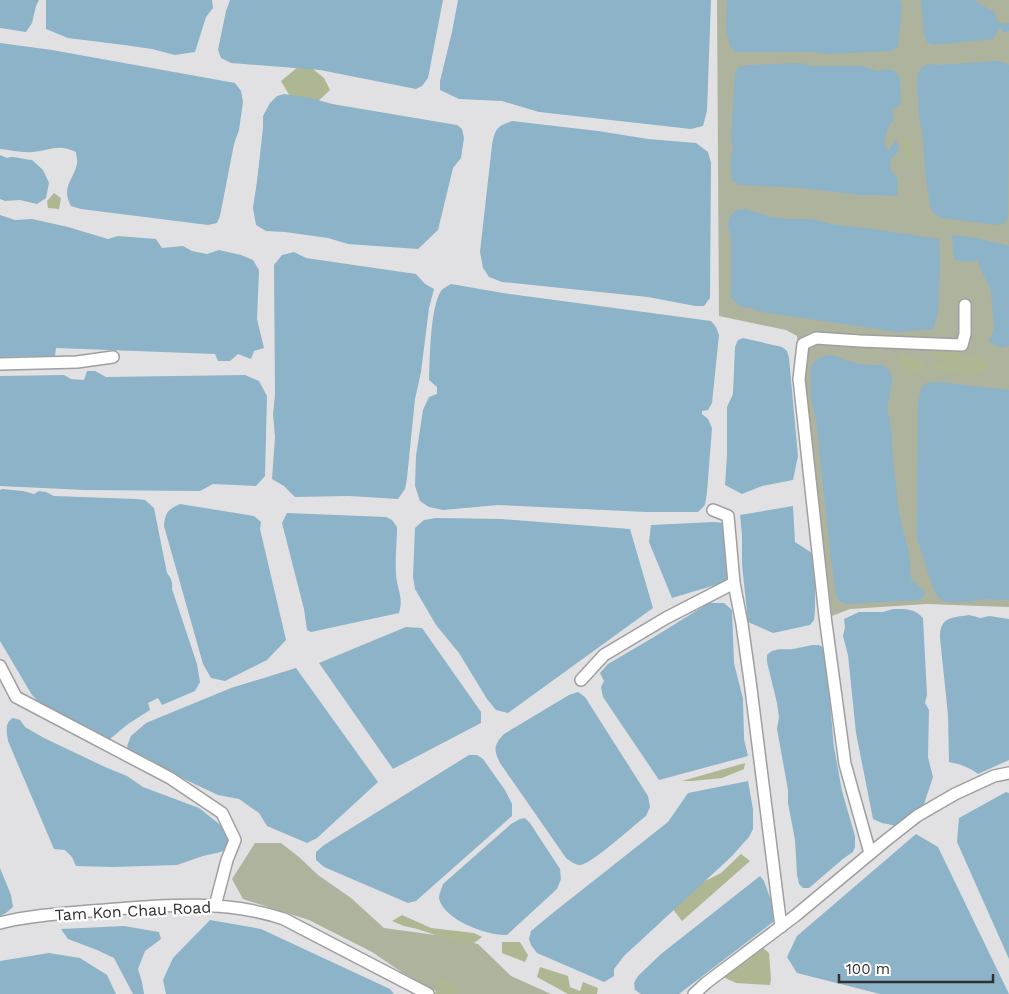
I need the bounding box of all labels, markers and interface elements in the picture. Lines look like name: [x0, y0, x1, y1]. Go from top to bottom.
street label: Tam Kon Chau Road: [54, 897, 212, 925]
scale bar: [839, 952, 993, 984]
text: 100 m: [846, 960, 890, 978]

